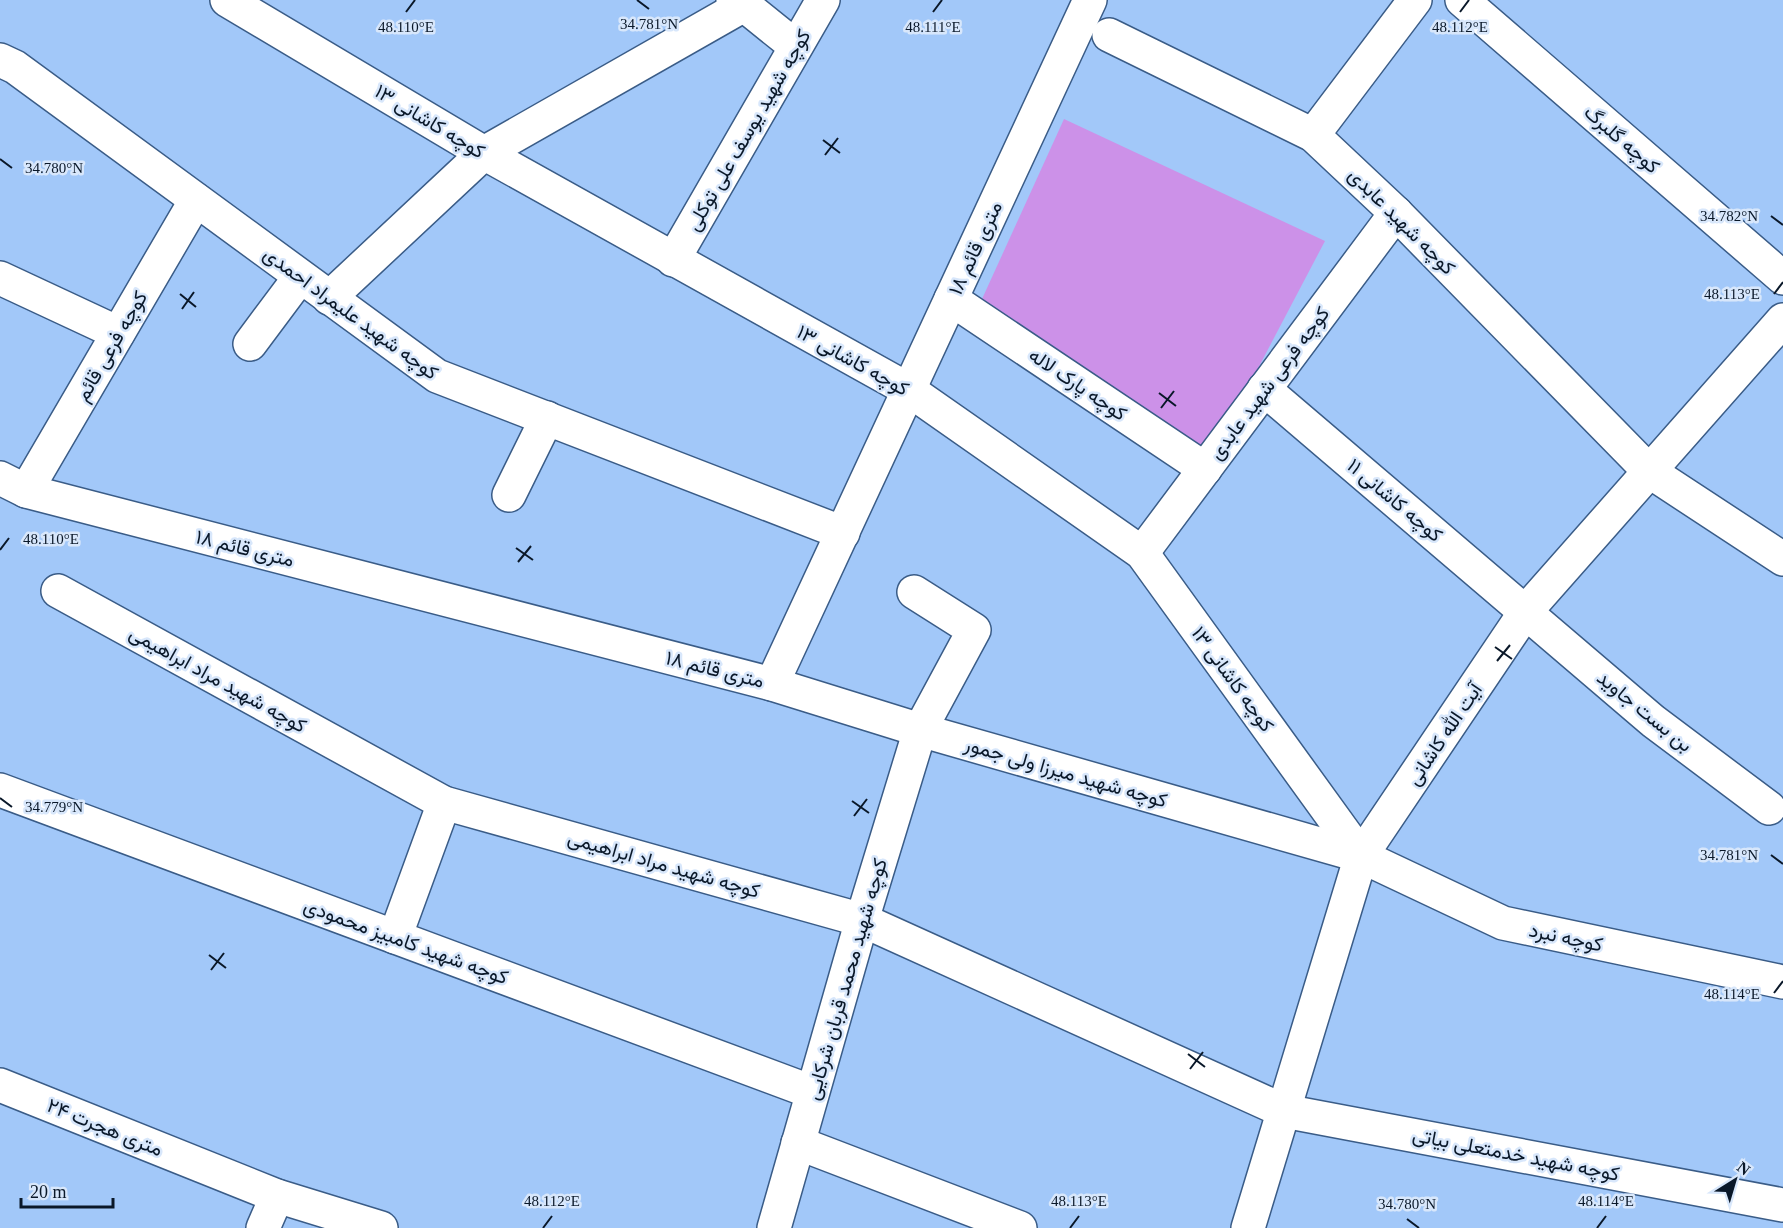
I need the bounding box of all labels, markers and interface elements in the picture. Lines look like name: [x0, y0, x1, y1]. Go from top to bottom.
text: 34.781°N: [620, 16, 678, 32]
text: 48.110°E: [378, 19, 434, 35]
text: 48.111°E: [905, 19, 961, 35]
text: 48.112°E: [1432, 19, 1488, 35]
street label: کوچه شهید یوسف علی توکلی: [681, 25, 817, 236]
street label: کوچه کاشانی ۱۳: [370, 80, 489, 165]
street label: کوچه گلبرگ: [1578, 100, 1664, 180]
text: 34.780°N: [25, 160, 83, 176]
street label: کوچه شهید عابدی: [1342, 163, 1460, 281]
street label: ۱۸ متری قائم: [944, 198, 1008, 299]
text: 34.782°N: [1700, 208, 1758, 224]
street label: کوچه شهید علیمراد احمدی: [258, 242, 443, 386]
text: 48.113°E: [1704, 286, 1760, 302]
street label: کوچه فرعی قائم: [71, 287, 154, 406]
street label: کوچه فرعی شهید عابدی: [1204, 302, 1336, 465]
street label: کوچه کاشانی ۱۳: [792, 320, 913, 402]
street label: کوچه پارک لاله: [1023, 343, 1131, 427]
street label: کوچه کاشانی ۱۱: [1341, 454, 1447, 548]
street label: ۱۸ متری قائم: [193, 525, 296, 573]
text: 48.110°E: [23, 531, 79, 547]
street label: کوچه شهید مراد ابراهیمی: [124, 621, 310, 739]
street label: کوچه کاشانی ۱۳: [1185, 622, 1279, 738]
street label: ۱۸ متری قائم: [663, 646, 766, 694]
street label: بن بست جاوید: [1592, 666, 1697, 758]
street label: آیت الله کاشانی: [1401, 677, 1488, 790]
street label: کوچه شهید میرزا ولی جمور: [960, 732, 1170, 814]
text: 34.779°N: [25, 799, 83, 815]
street label: کوچه شهید مراد ابراهیمی: [565, 826, 763, 905]
text: 34.781°N: [1700, 847, 1758, 863]
street label: کوچه شهید محمد قربان شرکایی: [801, 856, 894, 1103]
street label: کوچه شهید کامبیز محمودی: [300, 894, 511, 991]
street label: کوچه نبرد: [1526, 918, 1605, 959]
text: 48.114°E: [1704, 986, 1760, 1002]
street label: ۲۴ متری هجرت: [43, 1094, 166, 1162]
street label: کوچه شهید خدمتعلی بیاتی: [1410, 1123, 1621, 1188]
north arrow: [1705, 1150, 1765, 1210]
text: N: [1734, 1158, 1754, 1179]
scale bar: [21, 1171, 112, 1209]
text: 20 m: [30, 1182, 67, 1202]
text: 48.112°E: [524, 1193, 580, 1209]
text: 48.113°E: [1051, 1193, 1107, 1209]
text: 48.114°E: [1578, 1193, 1634, 1209]
text: 34.780°N: [1378, 1196, 1436, 1212]

